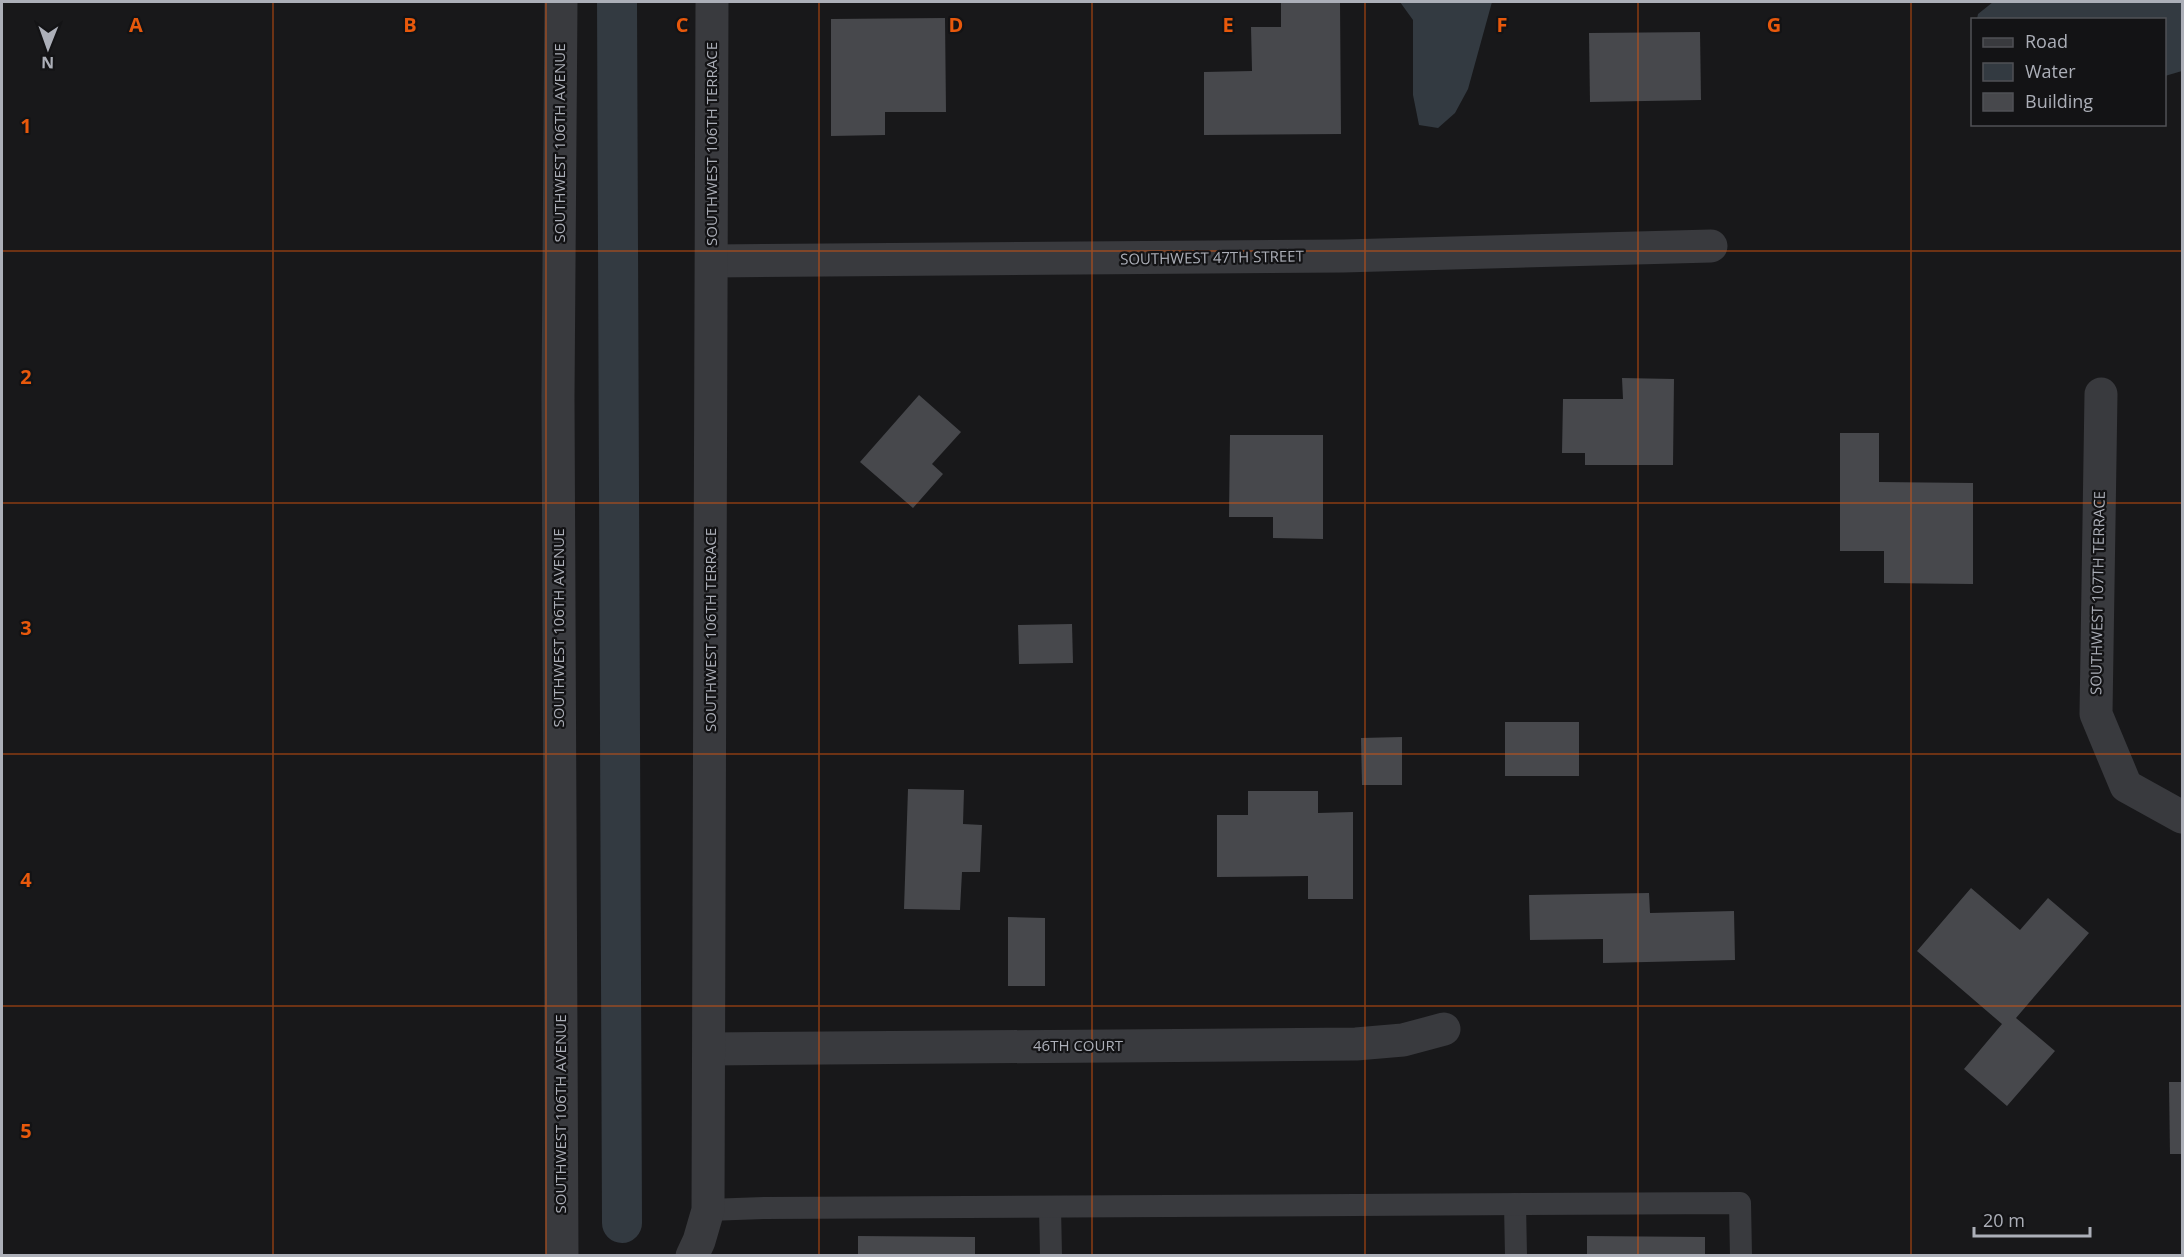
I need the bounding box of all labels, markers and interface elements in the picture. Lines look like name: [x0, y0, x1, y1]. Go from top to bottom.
text: A: [129, 11, 143, 38]
text: B: [403, 11, 417, 38]
text: C: [676, 11, 689, 38]
text: D: [949, 11, 963, 38]
text: E: [1222, 11, 1234, 38]
text: F: [1497, 11, 1507, 38]
text: G: [1767, 11, 1781, 38]
north arrow: [18, 18, 78, 78]
legend: [1971, 18, 2166, 126]
text: Road: [2025, 29, 2068, 53]
street label: SOUTHWEST 106TH TERRACE: [701, 42, 721, 246]
street label: SOUTHWEST 106TH AVENUE: [549, 44, 569, 243]
text: N: [41, 52, 54, 74]
text: Water: [2025, 59, 2076, 83]
text: Building: [2025, 89, 2093, 113]
text: 1: [20, 112, 32, 139]
street label: SOUTHWEST 47TH STREET: [1120, 245, 1305, 269]
text: 2: [20, 363, 32, 390]
street label: SOUTHWEST 107TH TERRACE: [2085, 491, 2109, 695]
street label: SOUTHWEST 106TH TERRACE: [700, 528, 720, 732]
street label: SOUTHWEST 106TH AVENUE: [548, 529, 568, 728]
text: 3: [20, 614, 32, 641]
text: 4: [20, 866, 32, 893]
street label: SOUTHWEST 106TH AVENUE: [550, 1015, 570, 1214]
street label: 46TH COURT: [1033, 1035, 1124, 1055]
text: 5: [20, 1117, 32, 1144]
scale bar: [1974, 1200, 2090, 1238]
text: 20 m: [1983, 1208, 2025, 1232]

